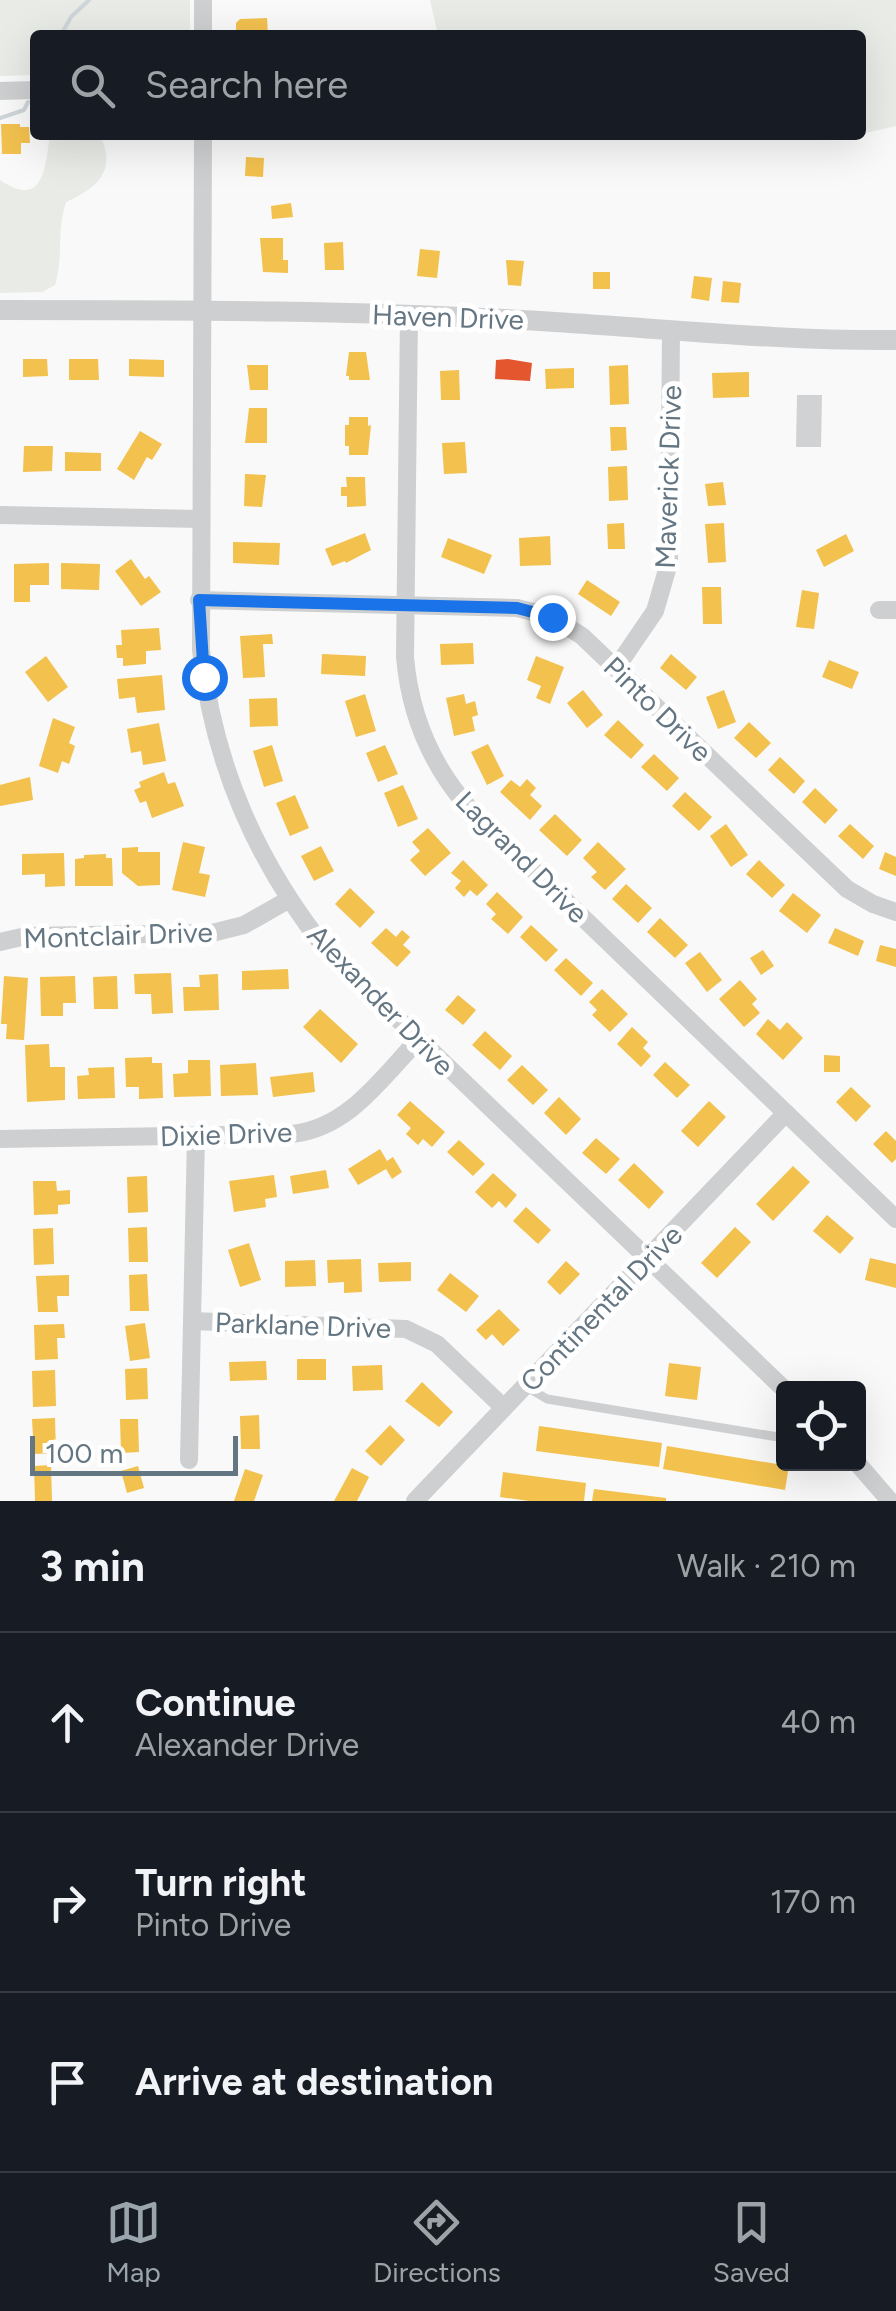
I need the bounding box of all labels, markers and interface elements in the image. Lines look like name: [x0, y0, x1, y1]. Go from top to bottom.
search box: [30, 30, 866, 140]
icon: search: [65, 58, 120, 113]
text: Search here: [145, 62, 348, 108]
street label: Haven Drive: [371, 297, 525, 337]
street label: Maverick Drive: [648, 385, 688, 569]
route end: [530, 595, 576, 641]
street label: Pinto Drive: [597, 649, 719, 769]
route start: [182, 655, 228, 701]
street label: Lagrand Drive: [449, 784, 595, 930]
street label: Montclair Drive: [23, 915, 213, 955]
street label: Alexander Drive: [301, 918, 461, 1082]
street label: Dixie Drive: [159, 1115, 293, 1153]
street label: Continental Drive: [513, 1218, 689, 1398]
street label: Parklane Drive: [214, 1305, 392, 1345]
map controls: [776, 1381, 866, 1471]
button: locate: [776, 1381, 866, 1471]
scale bar: [30, 1431, 238, 1476]
text: 100 m: [45, 1436, 123, 1470]
text: 3 min: [40, 1541, 145, 1592]
text: Walk · 210 m: [677, 1547, 856, 1585]
text: Continue: [135, 1680, 296, 1726]
icon: ahead: [40, 1695, 95, 1750]
text: 40 m: [780, 1703, 856, 1741]
text: Alexander Drive: [135, 1726, 359, 1764]
text: Turn right: [135, 1860, 307, 1906]
icon: right: [40, 1875, 95, 1930]
text: 170 m: [770, 1883, 856, 1921]
text: Pinto Drive: [135, 1906, 291, 1944]
icon: arrive: [40, 2055, 95, 2110]
text: Arrive at destination: [135, 2059, 493, 2105]
tab: Map: [106, 2195, 161, 2289]
tab: Directions: [373, 2195, 501, 2289]
tab: Saved: [713, 2195, 790, 2289]

